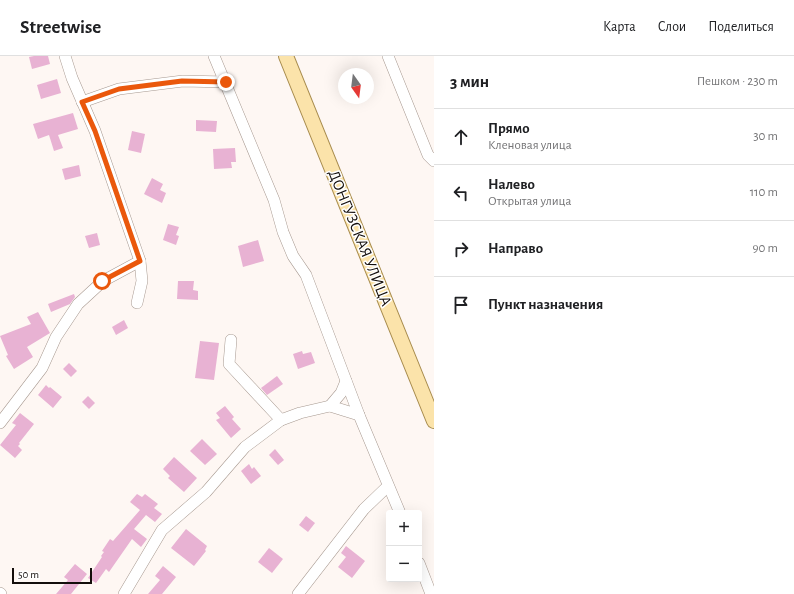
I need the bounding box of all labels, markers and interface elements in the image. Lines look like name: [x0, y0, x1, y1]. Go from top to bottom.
text: Streetwise: [20, 18, 101, 37]
text: Карта: [603, 20, 636, 34]
text: Слои: [658, 20, 686, 34]
text: Поделиться: [708, 20, 774, 34]
north arrow: [338, 68, 374, 104]
route end: [217, 73, 235, 91]
text: 3 мин: [450, 73, 489, 90]
text: Пешком · 230 m: [697, 75, 778, 88]
text: Прямо: [488, 121, 530, 136]
icon: ahead: [450, 126, 472, 148]
text: 30 m: [753, 130, 778, 143]
text: Кленовая улица: [488, 139, 572, 152]
street label: ДОНГУЗСКАЯ УЛИЦА: [325, 168, 395, 309]
text: Налево: [488, 177, 535, 192]
icon: left: [450, 182, 472, 204]
text: 110 m: [750, 186, 778, 199]
text: Открытая улица: [488, 195, 571, 208]
icon: right: [450, 238, 472, 260]
text: Направо: [488, 241, 543, 256]
text: 90 m: [752, 242, 778, 255]
route start: [93, 272, 111, 290]
icon: arrive: [450, 294, 472, 316]
text: Пункт назначения: [488, 297, 603, 312]
map controls: [386, 510, 422, 582]
button: +: [386, 510, 422, 546]
button: −: [386, 546, 422, 582]
scale bar: [12, 566, 92, 585]
text: 50 m: [18, 569, 39, 580]

